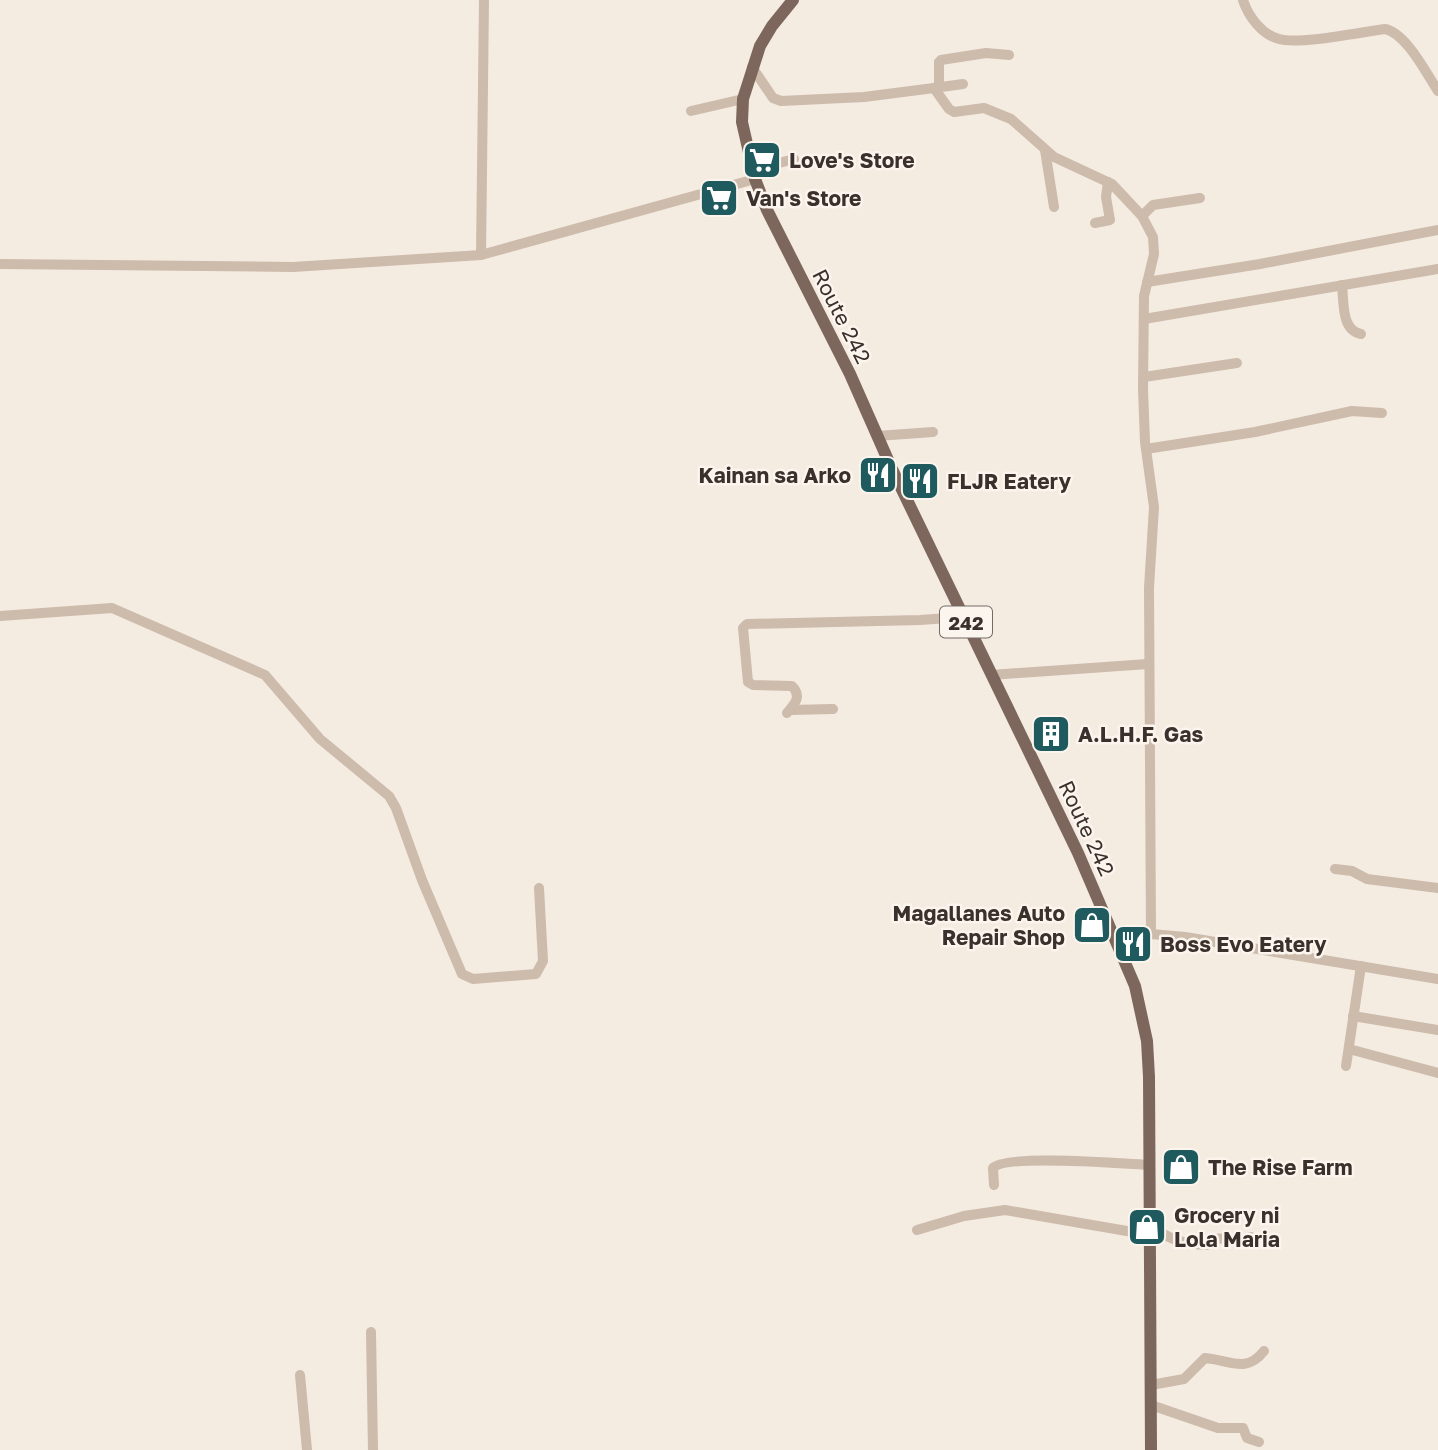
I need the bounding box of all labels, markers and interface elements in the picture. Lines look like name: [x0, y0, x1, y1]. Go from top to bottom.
supermarket icon: Love's Store: [741, 139, 783, 181]
place label: Love's Store: [789, 147, 915, 173]
supermarket icon: Van's Store: [698, 177, 740, 219]
place label: Van's Store: [746, 185, 861, 211]
street label: Route 242: [807, 264, 877, 368]
restaurant icon: Kainan sa Arko: [857, 454, 899, 496]
restaurant icon: FLJR Eatery: [899, 460, 941, 502]
place label: Kainan sa Arko: [699, 462, 851, 488]
place label: FLJR Eatery: [947, 468, 1071, 494]
road number: 242: [940, 607, 992, 638]
building icon: A.L.H.F. Gas: [1030, 713, 1072, 755]
place label: A.L.H.F. Gas: [1078, 721, 1203, 747]
street label: Route 242: [1054, 776, 1120, 880]
place label: Magallanes Auto Repair Shop: [893, 900, 1065, 950]
shop icon: Magallanes Auto Repair Shop: [1071, 904, 1113, 946]
restaurant icon: Boss Evo Eatery: [1112, 923, 1154, 965]
place label: Boss Evo Eatery: [1160, 931, 1327, 957]
shop icon: The Rise Farm: [1160, 1146, 1202, 1188]
place label: The Rise Farm: [1208, 1154, 1353, 1180]
place label: Grocery ni Lola Maria: [1174, 1202, 1280, 1252]
shop icon: Grocery ni Lola Maria: [1126, 1206, 1168, 1248]

